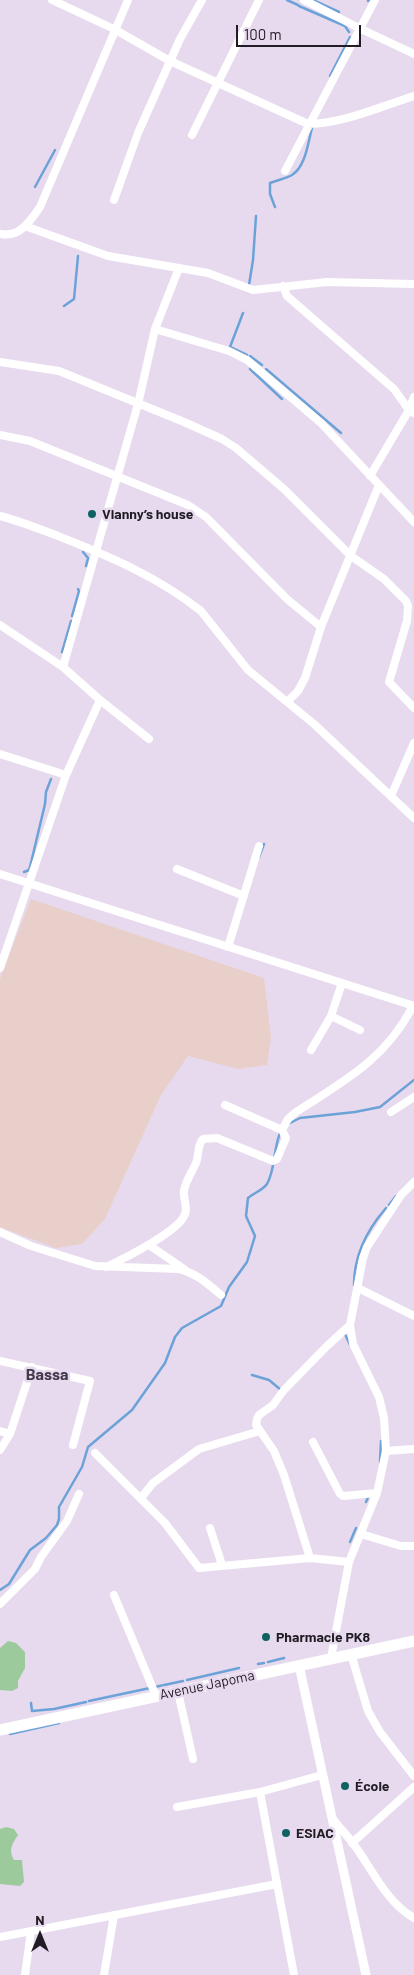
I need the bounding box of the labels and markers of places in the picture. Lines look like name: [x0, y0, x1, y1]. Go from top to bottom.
place label: Vianny’s house: [102, 506, 193, 522]
marker: Vianny’s house: [86, 508, 98, 520]
place label: Pharmacie PK8: [276, 1629, 370, 1645]
marker: Pharmacie PK8: [260, 1631, 272, 1643]
place label: École: [355, 1778, 389, 1794]
marker: École: [339, 1780, 351, 1792]
place label: ESIAC: [296, 1825, 334, 1841]
marker: ESIAC: [280, 1827, 292, 1839]

